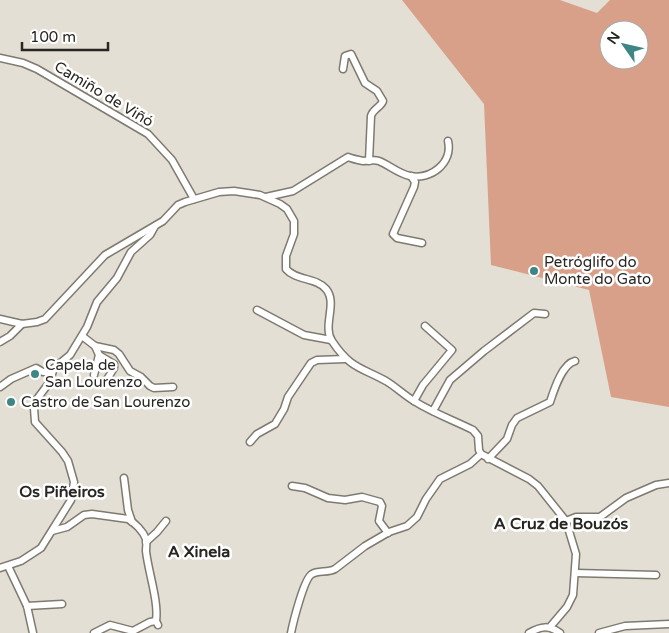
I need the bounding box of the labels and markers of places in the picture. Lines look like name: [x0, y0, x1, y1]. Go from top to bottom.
place label: Petróglifo do Monte do Gato: [544, 253, 651, 288]
marker: Petróglifo do Monte do Gato: [528, 265, 540, 277]
place label: Capela de San Lourenzo: [45, 356, 142, 391]
marker: Capela de San Lourenzo: [29, 368, 41, 380]
place label: Castro de San Lourenzo: [21, 393, 190, 411]
marker: Castro de San Lourenzo: [5, 396, 17, 408]

